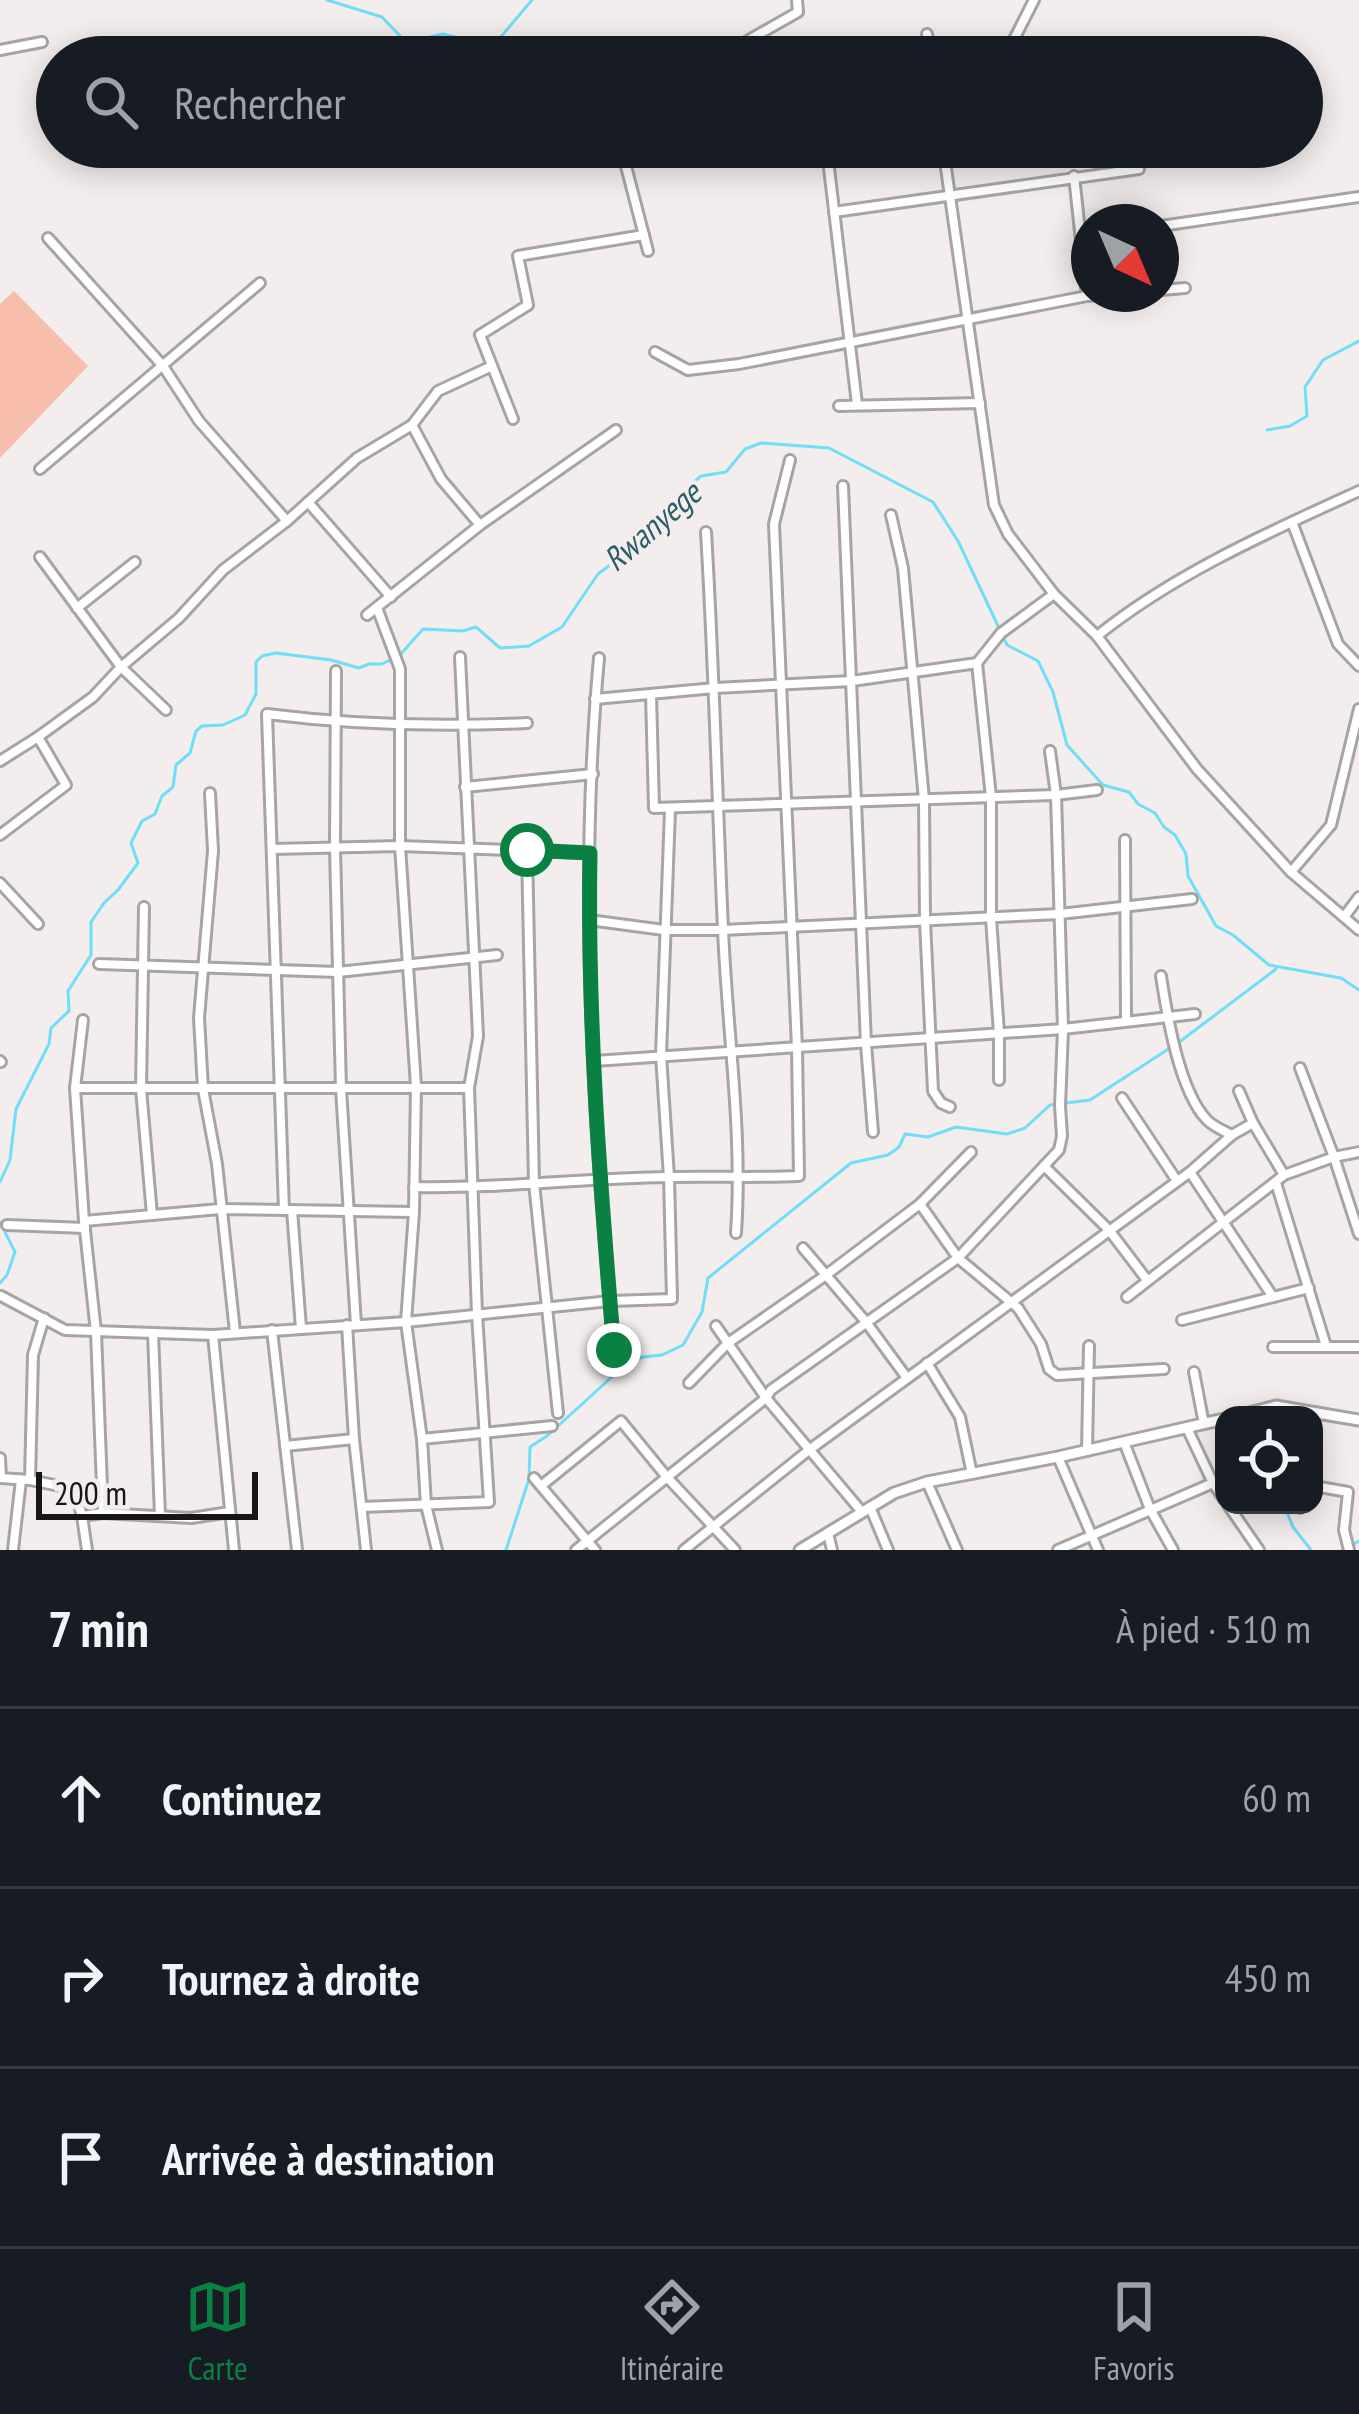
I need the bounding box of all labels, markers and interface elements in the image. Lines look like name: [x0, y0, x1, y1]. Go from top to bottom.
search box: [36, 36, 1323, 168]
icon: search: [78, 69, 144, 135]
text: Rechercher: [174, 73, 346, 131]
north arrow: [1071, 204, 1179, 312]
water label: Rwanyege: [594, 470, 711, 580]
route start: [500, 823, 554, 877]
route end: [587, 1323, 641, 1377]
map controls: [1215, 1406, 1323, 1514]
button: locate: [1215, 1406, 1323, 1514]
scale bar: [36, 1466, 258, 1519]
text: 200 m: [54, 1471, 127, 1514]
text: 7 min: [48, 1595, 149, 1661]
text: À pied · 510 m: [1116, 1603, 1311, 1654]
icon: ahead: [48, 1765, 114, 1831]
text: Continuez: [162, 1769, 321, 1827]
text: 60 m: [1242, 1772, 1311, 1823]
icon: right: [48, 1945, 114, 2011]
text: Tournez à droite: [162, 1949, 420, 2007]
text: 450 m: [1225, 1952, 1311, 2003]
icon: arrive: [48, 2125, 114, 2191]
text: Arrivée à destination: [162, 2129, 495, 2187]
tab: Carte: [185, 2274, 251, 2389]
tab: Itinéraire: [620, 2274, 724, 2389]
tab: Favoris: [1093, 2274, 1174, 2389]

